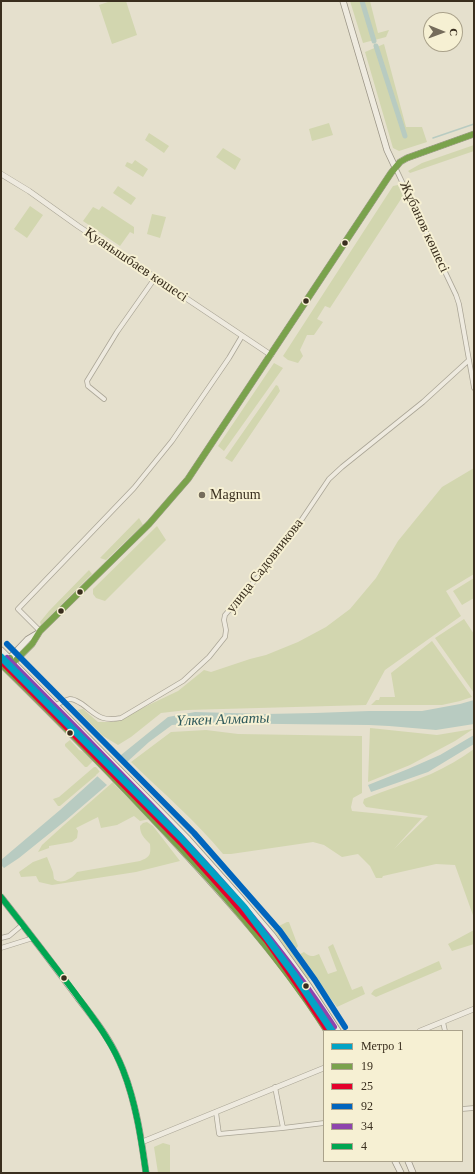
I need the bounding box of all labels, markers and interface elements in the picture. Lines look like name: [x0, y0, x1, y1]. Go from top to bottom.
north arrow: [423, 12, 463, 52]
text: С: [448, 28, 460, 36]
street label: Жұбанов көшесі: [396, 179, 452, 275]
street label: Қуанышбаев көшесі: [81, 224, 191, 306]
unlabelled marker: [340, 238, 350, 248]
unlabelled marker: [301, 296, 311, 306]
place label: Magnum: [210, 487, 261, 503]
marker: Magnum: [197, 490, 207, 500]
street label: улица Садовникова: [223, 515, 307, 617]
unlabelled marker: [75, 587, 85, 597]
unlabelled marker: [56, 606, 66, 616]
water label: Үлкен Алматы: [176, 709, 270, 731]
unlabelled marker: [65, 728, 75, 738]
unlabelled marker: [59, 973, 69, 983]
unlabelled marker: [301, 981, 311, 991]
legend: [323, 1030, 463, 1162]
text: Метро 1: [361, 1039, 403, 1053]
text: 19: [361, 1059, 373, 1073]
text: 25: [361, 1079, 373, 1093]
text: 92: [361, 1099, 373, 1113]
text: 34: [361, 1119, 373, 1133]
text: 4: [361, 1139, 367, 1153]

